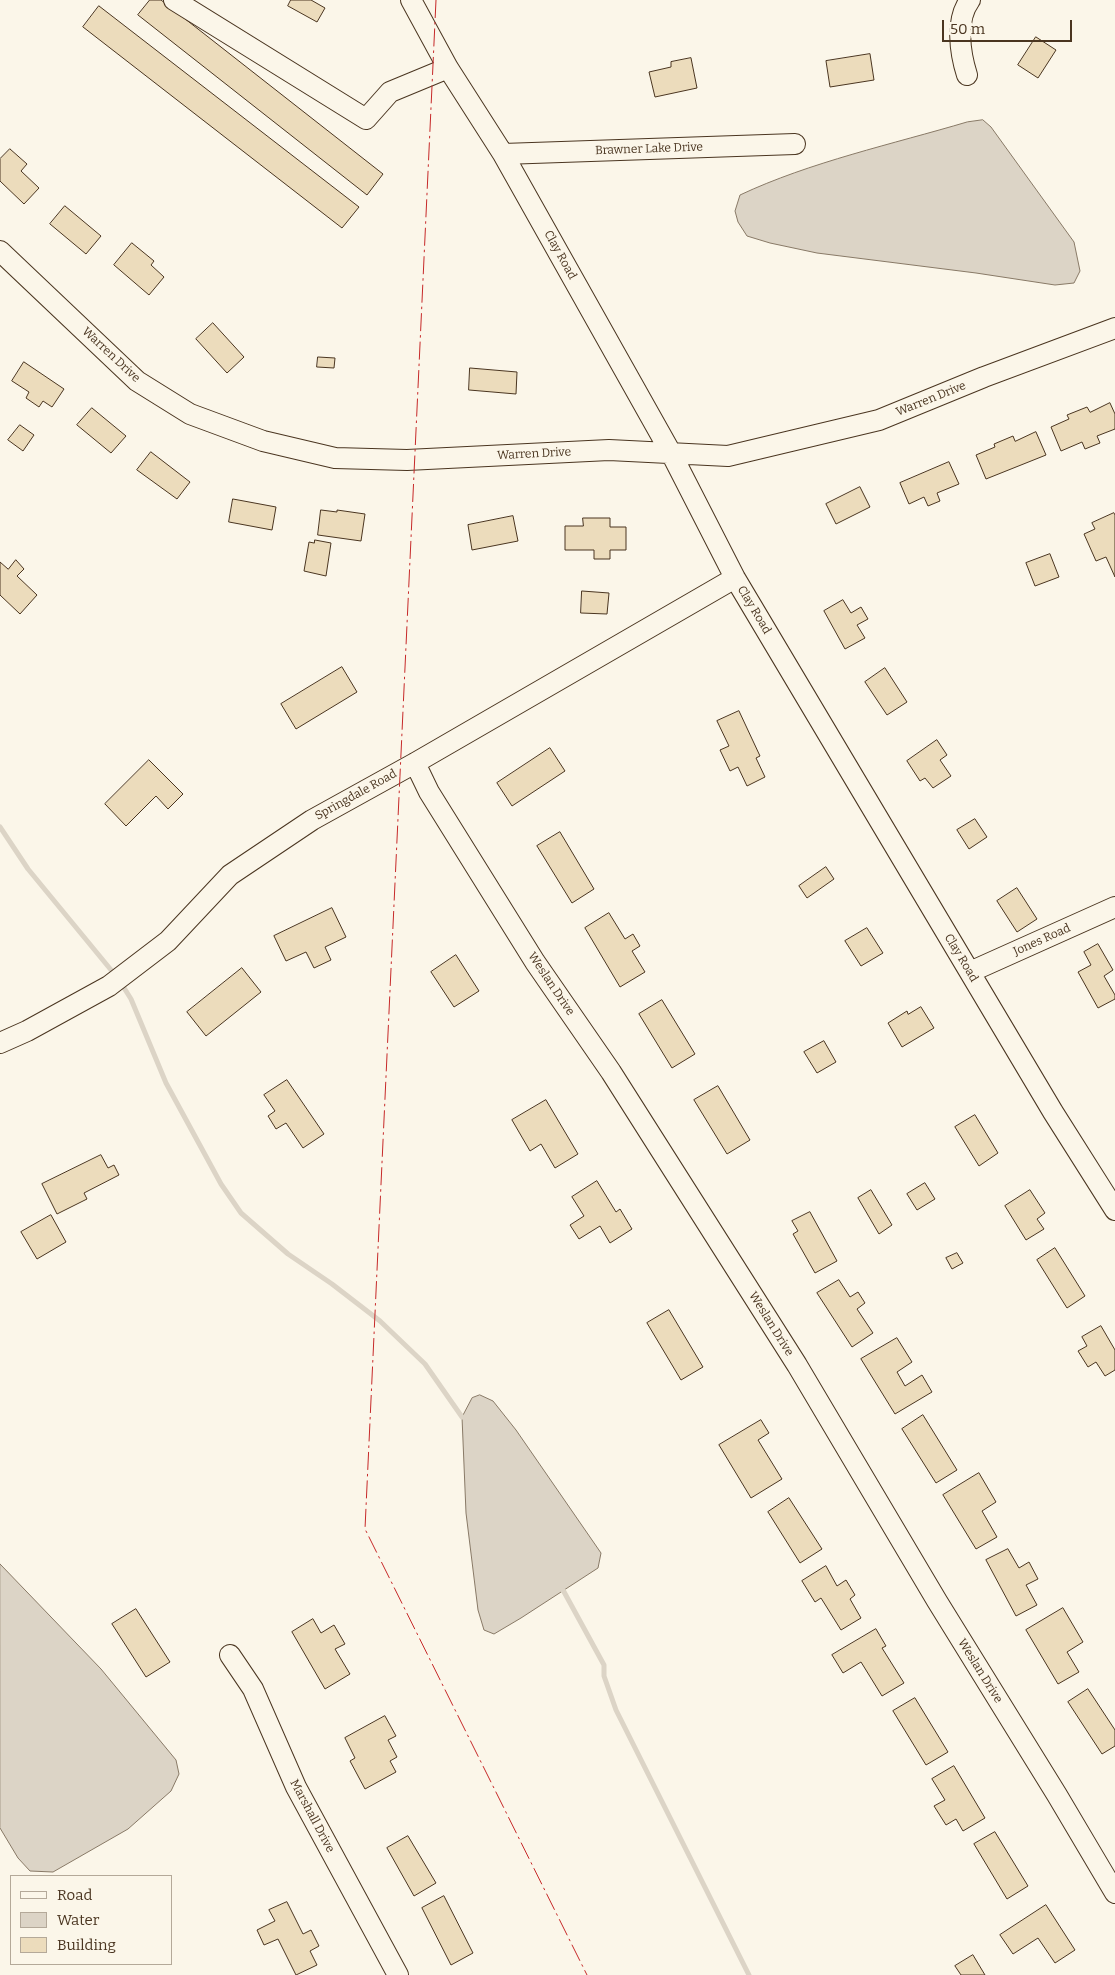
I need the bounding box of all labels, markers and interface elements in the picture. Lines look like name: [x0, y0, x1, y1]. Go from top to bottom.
scale bar: [945, 10, 1075, 42]
text: 50 m: [950, 20, 985, 38]
street label: Brawner Lake Drive: [595, 140, 703, 158]
street label: Clay Road: [541, 228, 579, 282]
street label: Warren Drive: [79, 324, 143, 386]
street label: Warren Drive: [894, 378, 968, 420]
street label: Warren Drive: [497, 445, 571, 463]
street label: Clay Road: [734, 583, 774, 637]
street label: Springdale Road: [313, 767, 399, 823]
street label: Jones Road: [1011, 921, 1073, 959]
street label: Clay Road: [941, 931, 981, 985]
street label: Weslan Drive: [525, 950, 577, 1018]
street label: Weslan Drive: [746, 1289, 796, 1359]
street label: Weslan Drive: [955, 1636, 1005, 1706]
street label: Marshall Drive: [287, 1777, 337, 1855]
legend: [10, 1875, 172, 1965]
text: Road: [57, 1886, 92, 1904]
text: Water: [57, 1911, 99, 1929]
text: Building: [57, 1936, 116, 1954]

